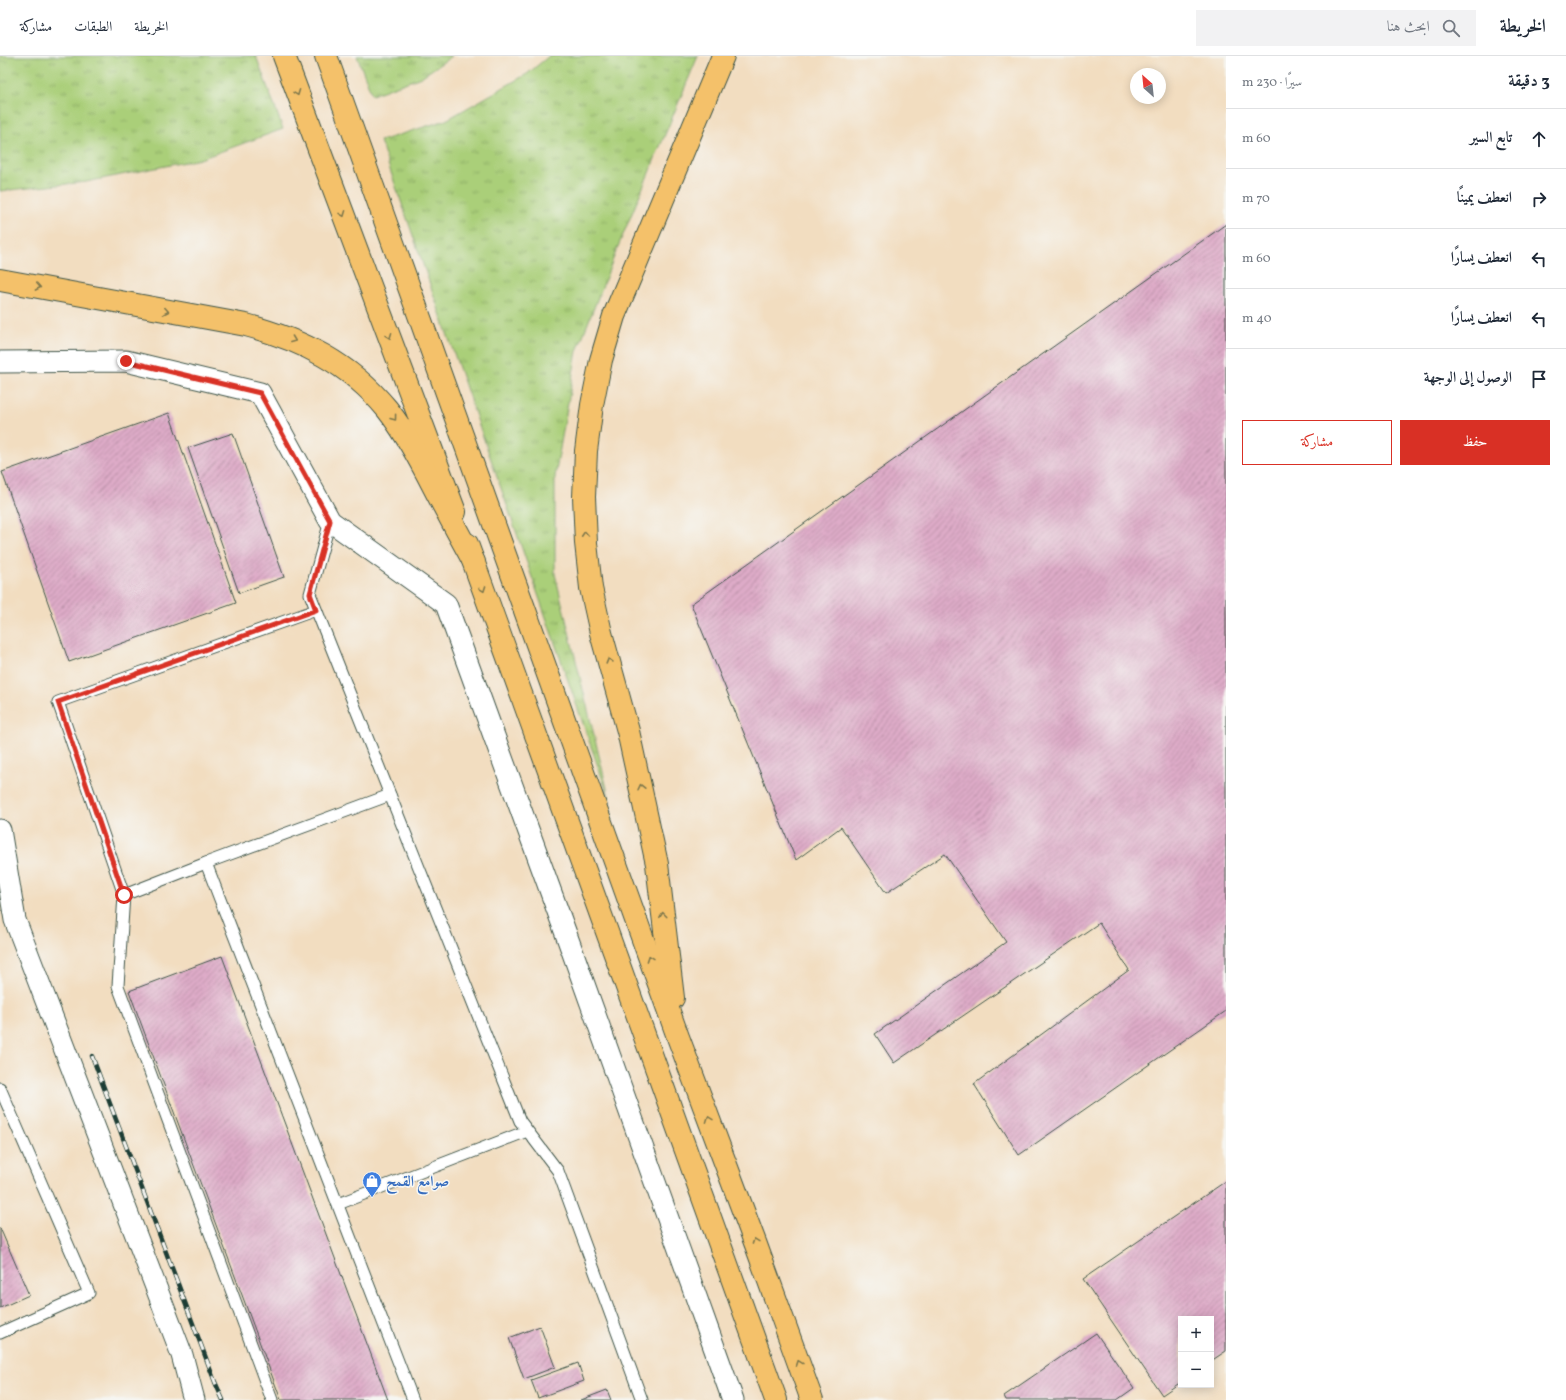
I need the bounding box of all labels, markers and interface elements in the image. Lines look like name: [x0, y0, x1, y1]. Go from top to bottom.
search box: [1196, 10, 1476, 46]
text: الخريطة: [1500, 14, 1546, 40]
text: ابحث هنا: [1387, 17, 1430, 38]
icon: search: [1440, 17, 1462, 39]
text: مشاركة: [20, 18, 52, 37]
text: الطبقات: [74, 18, 112, 37]
text: الخريطة: [134, 18, 168, 37]
north arrow: [1130, 68, 1166, 104]
text: 3 دقيقة: [1508, 70, 1550, 93]
text: سيرًا · 230 m: [1242, 74, 1302, 92]
one-way arrow: [293, 89, 301, 96]
text: تابع السير: [1470, 128, 1512, 149]
icon: ahead: [1528, 128, 1550, 150]
text: 60 m: [1242, 130, 1271, 148]
text: انعطف يمينًا: [1457, 188, 1512, 209]
icon: right: [1528, 188, 1550, 210]
text: 70 m: [1242, 190, 1270, 208]
one-way arrow: [339, 211, 347, 218]
text: انعطف يسارًا: [1451, 248, 1512, 269]
icon: left: [1528, 248, 1550, 270]
text: 60 m: [1242, 250, 1271, 268]
one-way arrow: [35, 283, 41, 291]
one-way arrow: [163, 306, 169, 314]
text: انعطف يسارًا: [1451, 308, 1512, 329]
icon: left: [1528, 308, 1550, 330]
text: 40 m: [1242, 310, 1271, 328]
one-way arrow: [384, 332, 392, 339]
one-way arrow: [289, 335, 296, 343]
route end: [117, 352, 135, 370]
text: الوصول إلى الوجهة: [1424, 368, 1512, 389]
icon: arrive: [1528, 368, 1550, 390]
one-way arrow: [389, 414, 396, 421]
button: مشاركة: [1242, 420, 1392, 465]
button: حفظ: [1400, 420, 1550, 465]
one-way arrow: [581, 531, 590, 537]
one-way arrow: [479, 585, 487, 592]
one-way arrow: [605, 658, 614, 665]
one-way arrow: [637, 784, 645, 790]
route start: [115, 886, 133, 904]
one-way arrow: [659, 912, 668, 918]
one-way arrow: [646, 955, 654, 962]
one-way arrow: [706, 1116, 714, 1123]
shop icon: صوامع القمح: [361, 1170, 383, 1198]
place label: صوامع القمح: [386, 1172, 449, 1195]
one-way arrow: [751, 1238, 760, 1245]
map controls: [1178, 1316, 1214, 1388]
button: +: [1178, 1316, 1214, 1352]
button: −: [1178, 1352, 1214, 1388]
one-way arrow: [796, 1360, 804, 1367]

